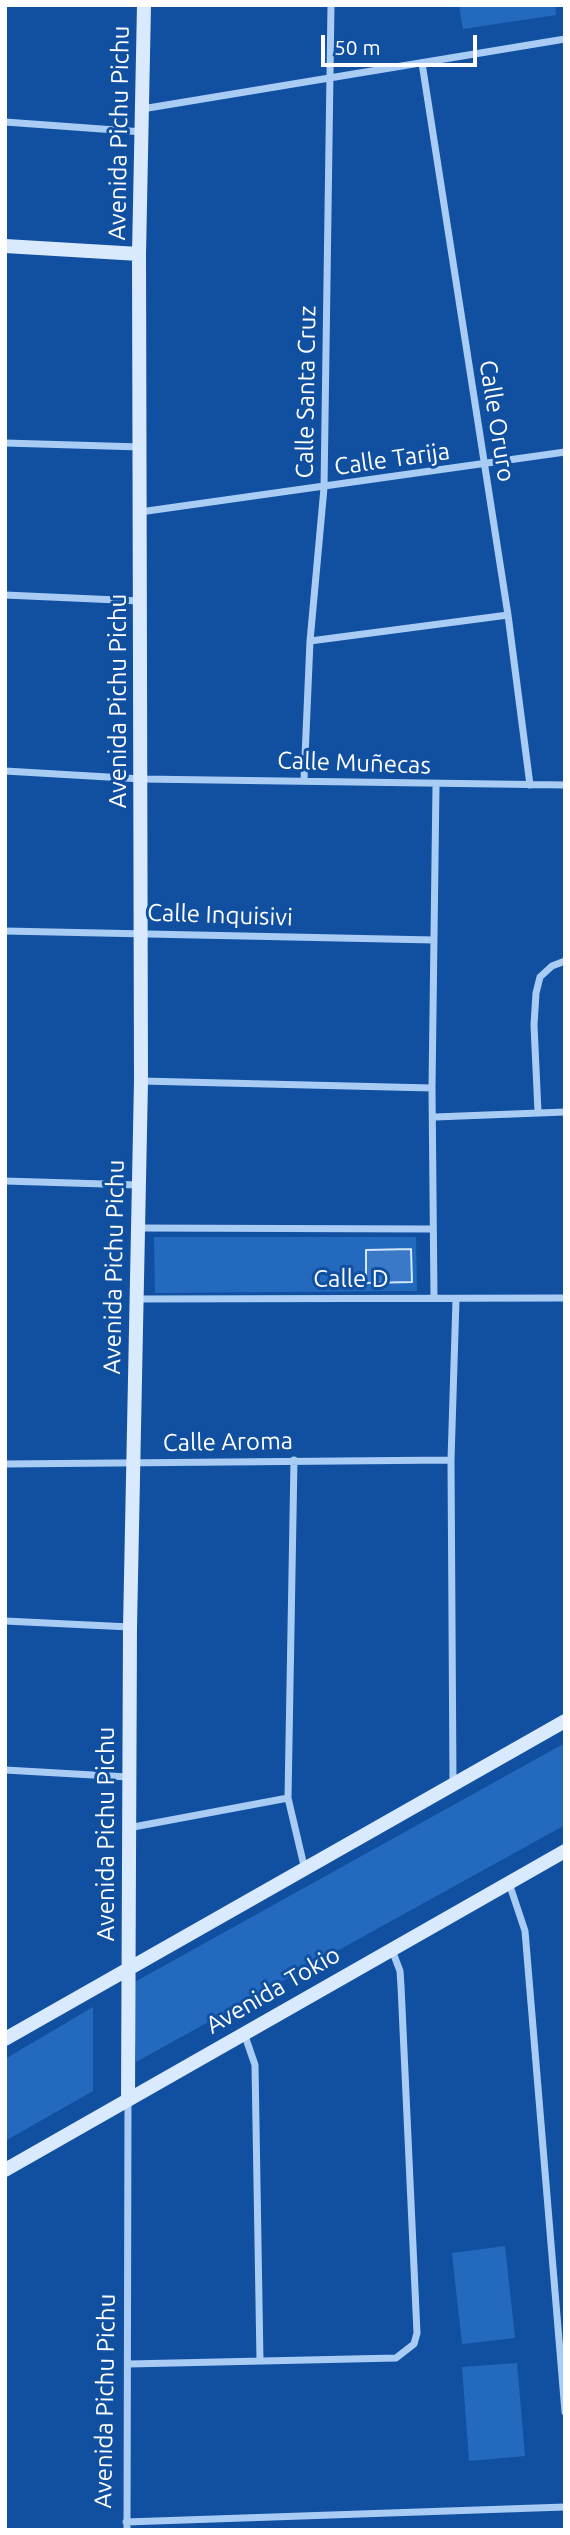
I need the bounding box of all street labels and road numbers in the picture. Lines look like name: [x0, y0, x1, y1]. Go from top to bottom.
street label: Avenida Pichu Pichu: [103, 25, 135, 241]
street label: Calle Santa Cruz: [290, 305, 322, 479]
street label: Calle Oruro: [473, 358, 521, 484]
street label: Calle Tarija: [332, 437, 452, 481]
street label: Avenida Pichu Pichu: [104, 594, 132, 808]
street label: Calle Muñecas: [277, 746, 431, 780]
street label: Calle Inquisivi: [147, 898, 293, 932]
street label: Avenida Pichu Pichu: [98, 1159, 130, 1375]
street label: Calle D: [313, 1265, 389, 1293]
street label: Calle Aroma: [163, 1426, 293, 1458]
street label: Avenida Pichu Pichu: [92, 1727, 120, 1941]
street label: Avenida Tokio: [201, 1940, 345, 2040]
street label: Avenida Pichu Pichu: [89, 2293, 121, 2509]

